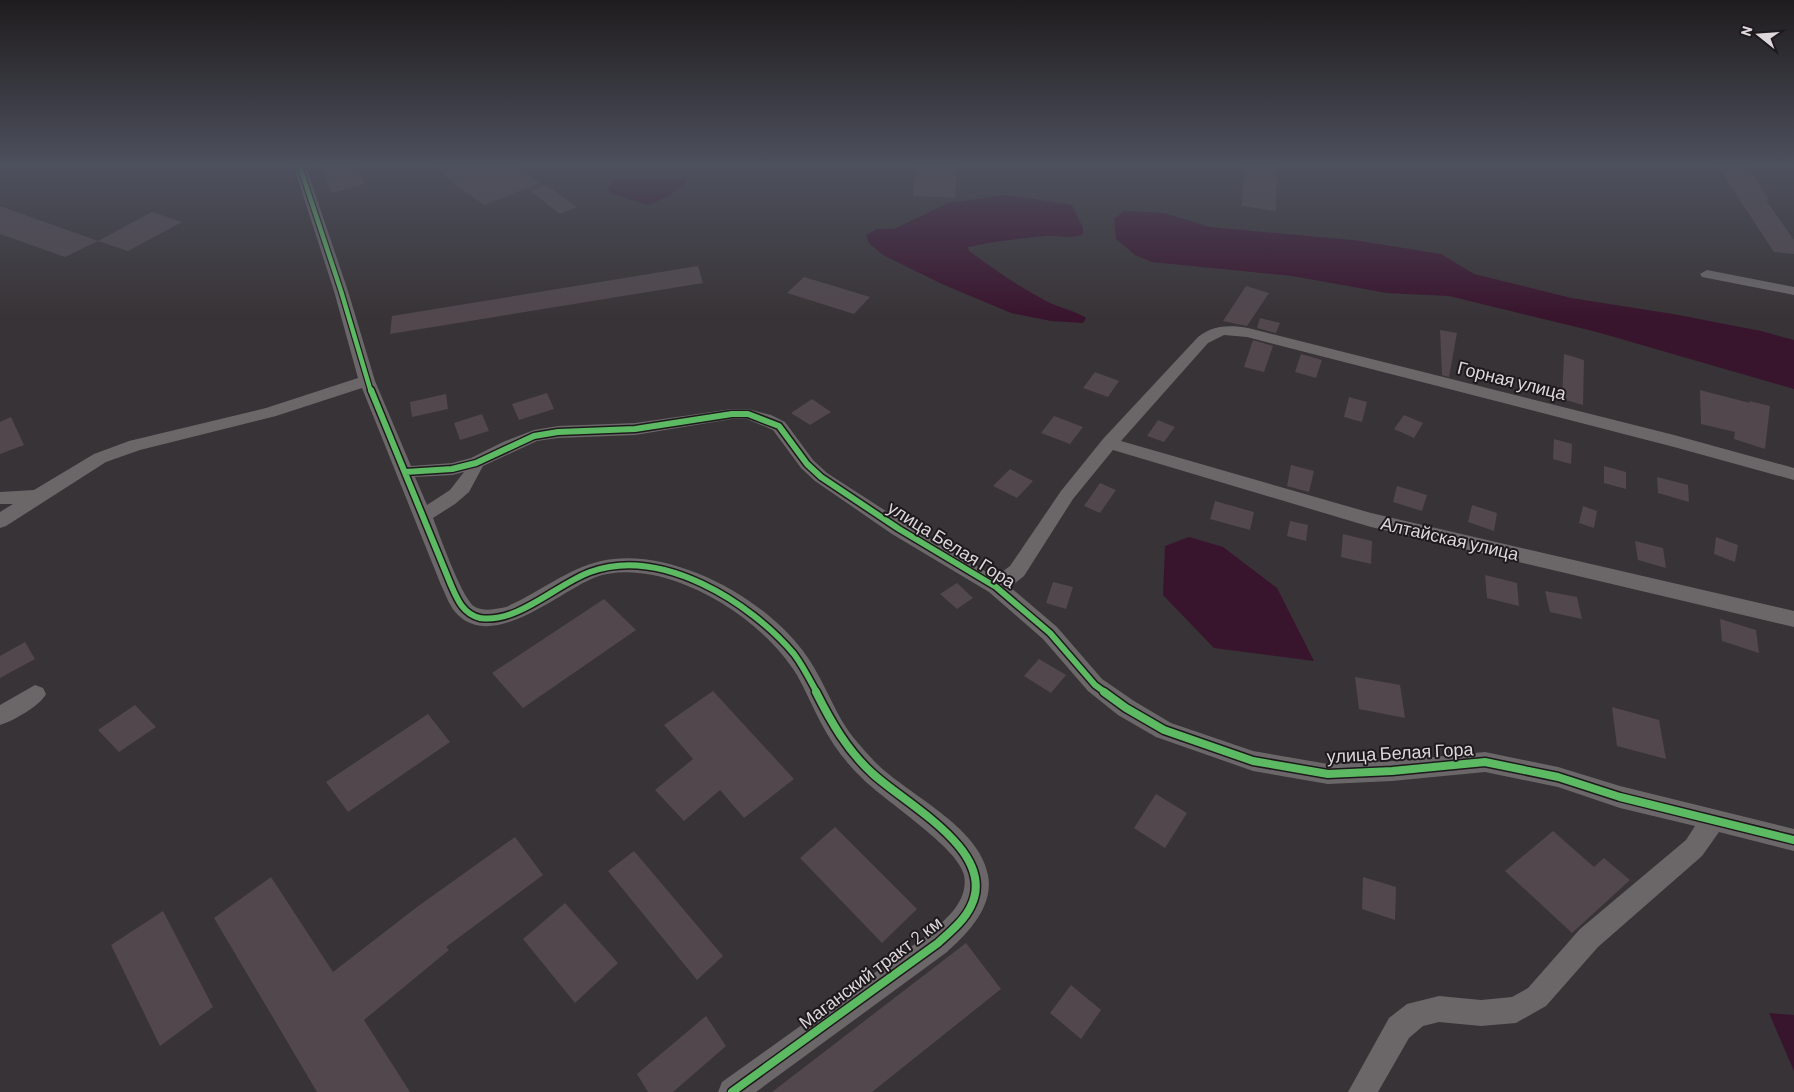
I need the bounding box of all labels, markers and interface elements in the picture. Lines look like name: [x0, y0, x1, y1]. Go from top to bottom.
north arrow: [1734, 10, 1784, 60]
text: N: [1737, 24, 1756, 38]
street label: Горная улица: [1455, 356, 1570, 404]
street label: улица Белая Гора: [884, 496, 1021, 593]
street label: Алтайская улица: [1379, 511, 1522, 565]
street label: улица Белая Гора: [1326, 737, 1475, 767]
street label: Маганский тракт 2 км: [794, 911, 946, 1033]

